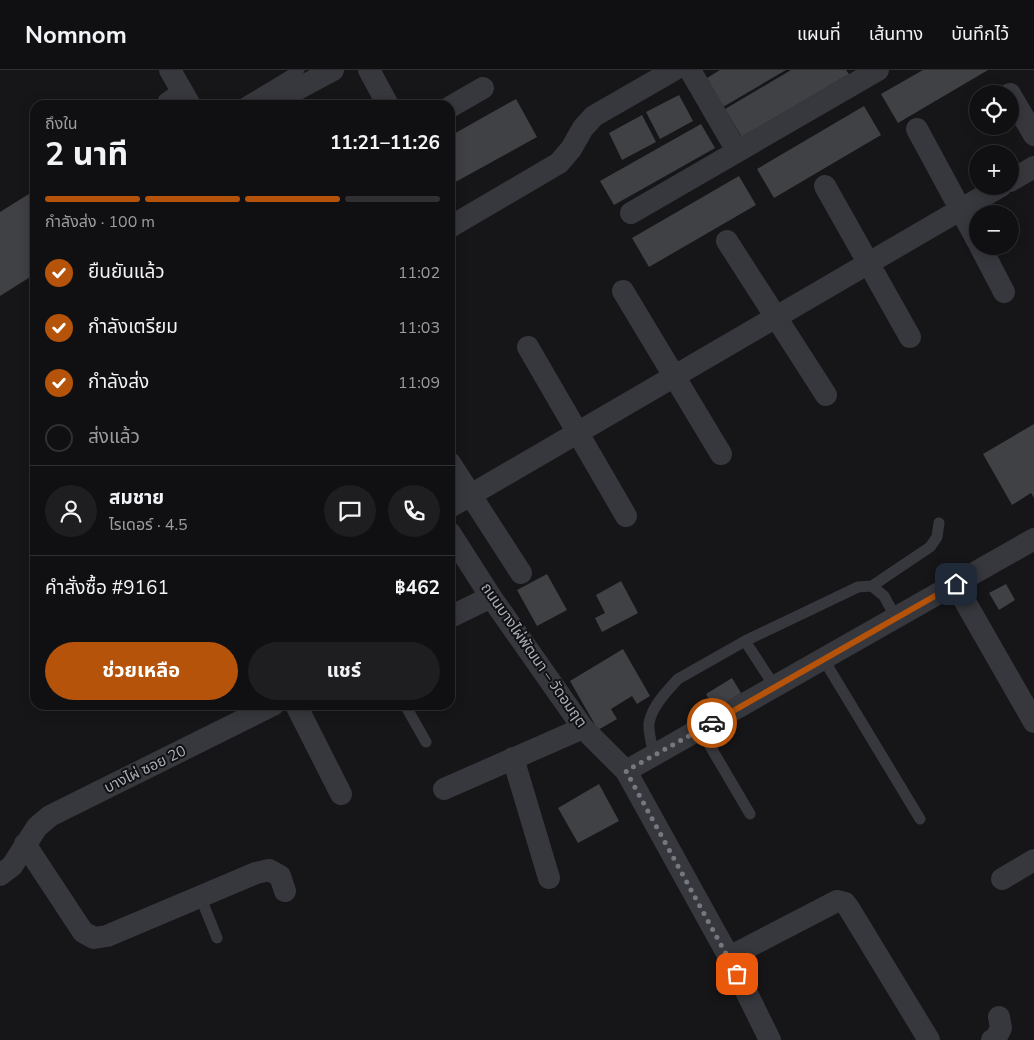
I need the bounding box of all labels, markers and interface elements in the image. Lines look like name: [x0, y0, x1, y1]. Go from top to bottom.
text: Nomnom: [25, 19, 127, 51]
text: แผนที่: [797, 22, 841, 46]
text: เส้นทาง: [869, 22, 923, 46]
text: บันทึกไว้: [951, 22, 1009, 46]
map controls: [969, 85, 1019, 255]
button: locate: [969, 85, 1019, 135]
text: ถึงใน: [45, 113, 78, 135]
text: 11:21–11:26: [330, 130, 440, 156]
text: 2 นาที: [45, 133, 128, 176]
button: +: [969, 145, 1019, 195]
button: −: [969, 205, 1019, 255]
text: กำลังส่ง · 100 m: [45, 211, 155, 233]
icon: check: [45, 259, 73, 287]
text: ยืนยันแล้ว: [88, 259, 165, 285]
text: 11:02: [398, 262, 440, 284]
icon: check: [45, 314, 73, 342]
text: กำลังเตรียม: [88, 314, 178, 340]
text: 11:03: [398, 317, 440, 339]
icon: check: [45, 369, 73, 397]
text: กำลังส่ง: [88, 369, 149, 395]
text: 11:09: [398, 372, 440, 394]
text: ส่งแล้ว: [88, 424, 140, 450]
button: person: [45, 485, 97, 537]
text: สมชาย: [109, 485, 164, 511]
button: chat: [324, 485, 376, 537]
button: phone: [388, 485, 440, 537]
text: ไรเดอร์ · 4.5: [109, 514, 188, 536]
pin: [935, 563, 977, 605]
icon: home: [942, 570, 970, 598]
text: คำสั่งซื้อ #9161: [45, 575, 169, 601]
text: ฿462: [395, 575, 440, 601]
street label: ถนนบางไผ่พัฒนา – วัดอมฤต: [476, 579, 592, 731]
button: ช่วยเหลือ: [45, 642, 238, 700]
button: แชร์: [248, 642, 440, 700]
courier: [687, 698, 737, 748]
icon: car: [698, 709, 726, 737]
street label: บางไผ่ ซอย 20: [101, 740, 189, 798]
pin: [716, 953, 758, 995]
icon: bag: [723, 960, 751, 988]

